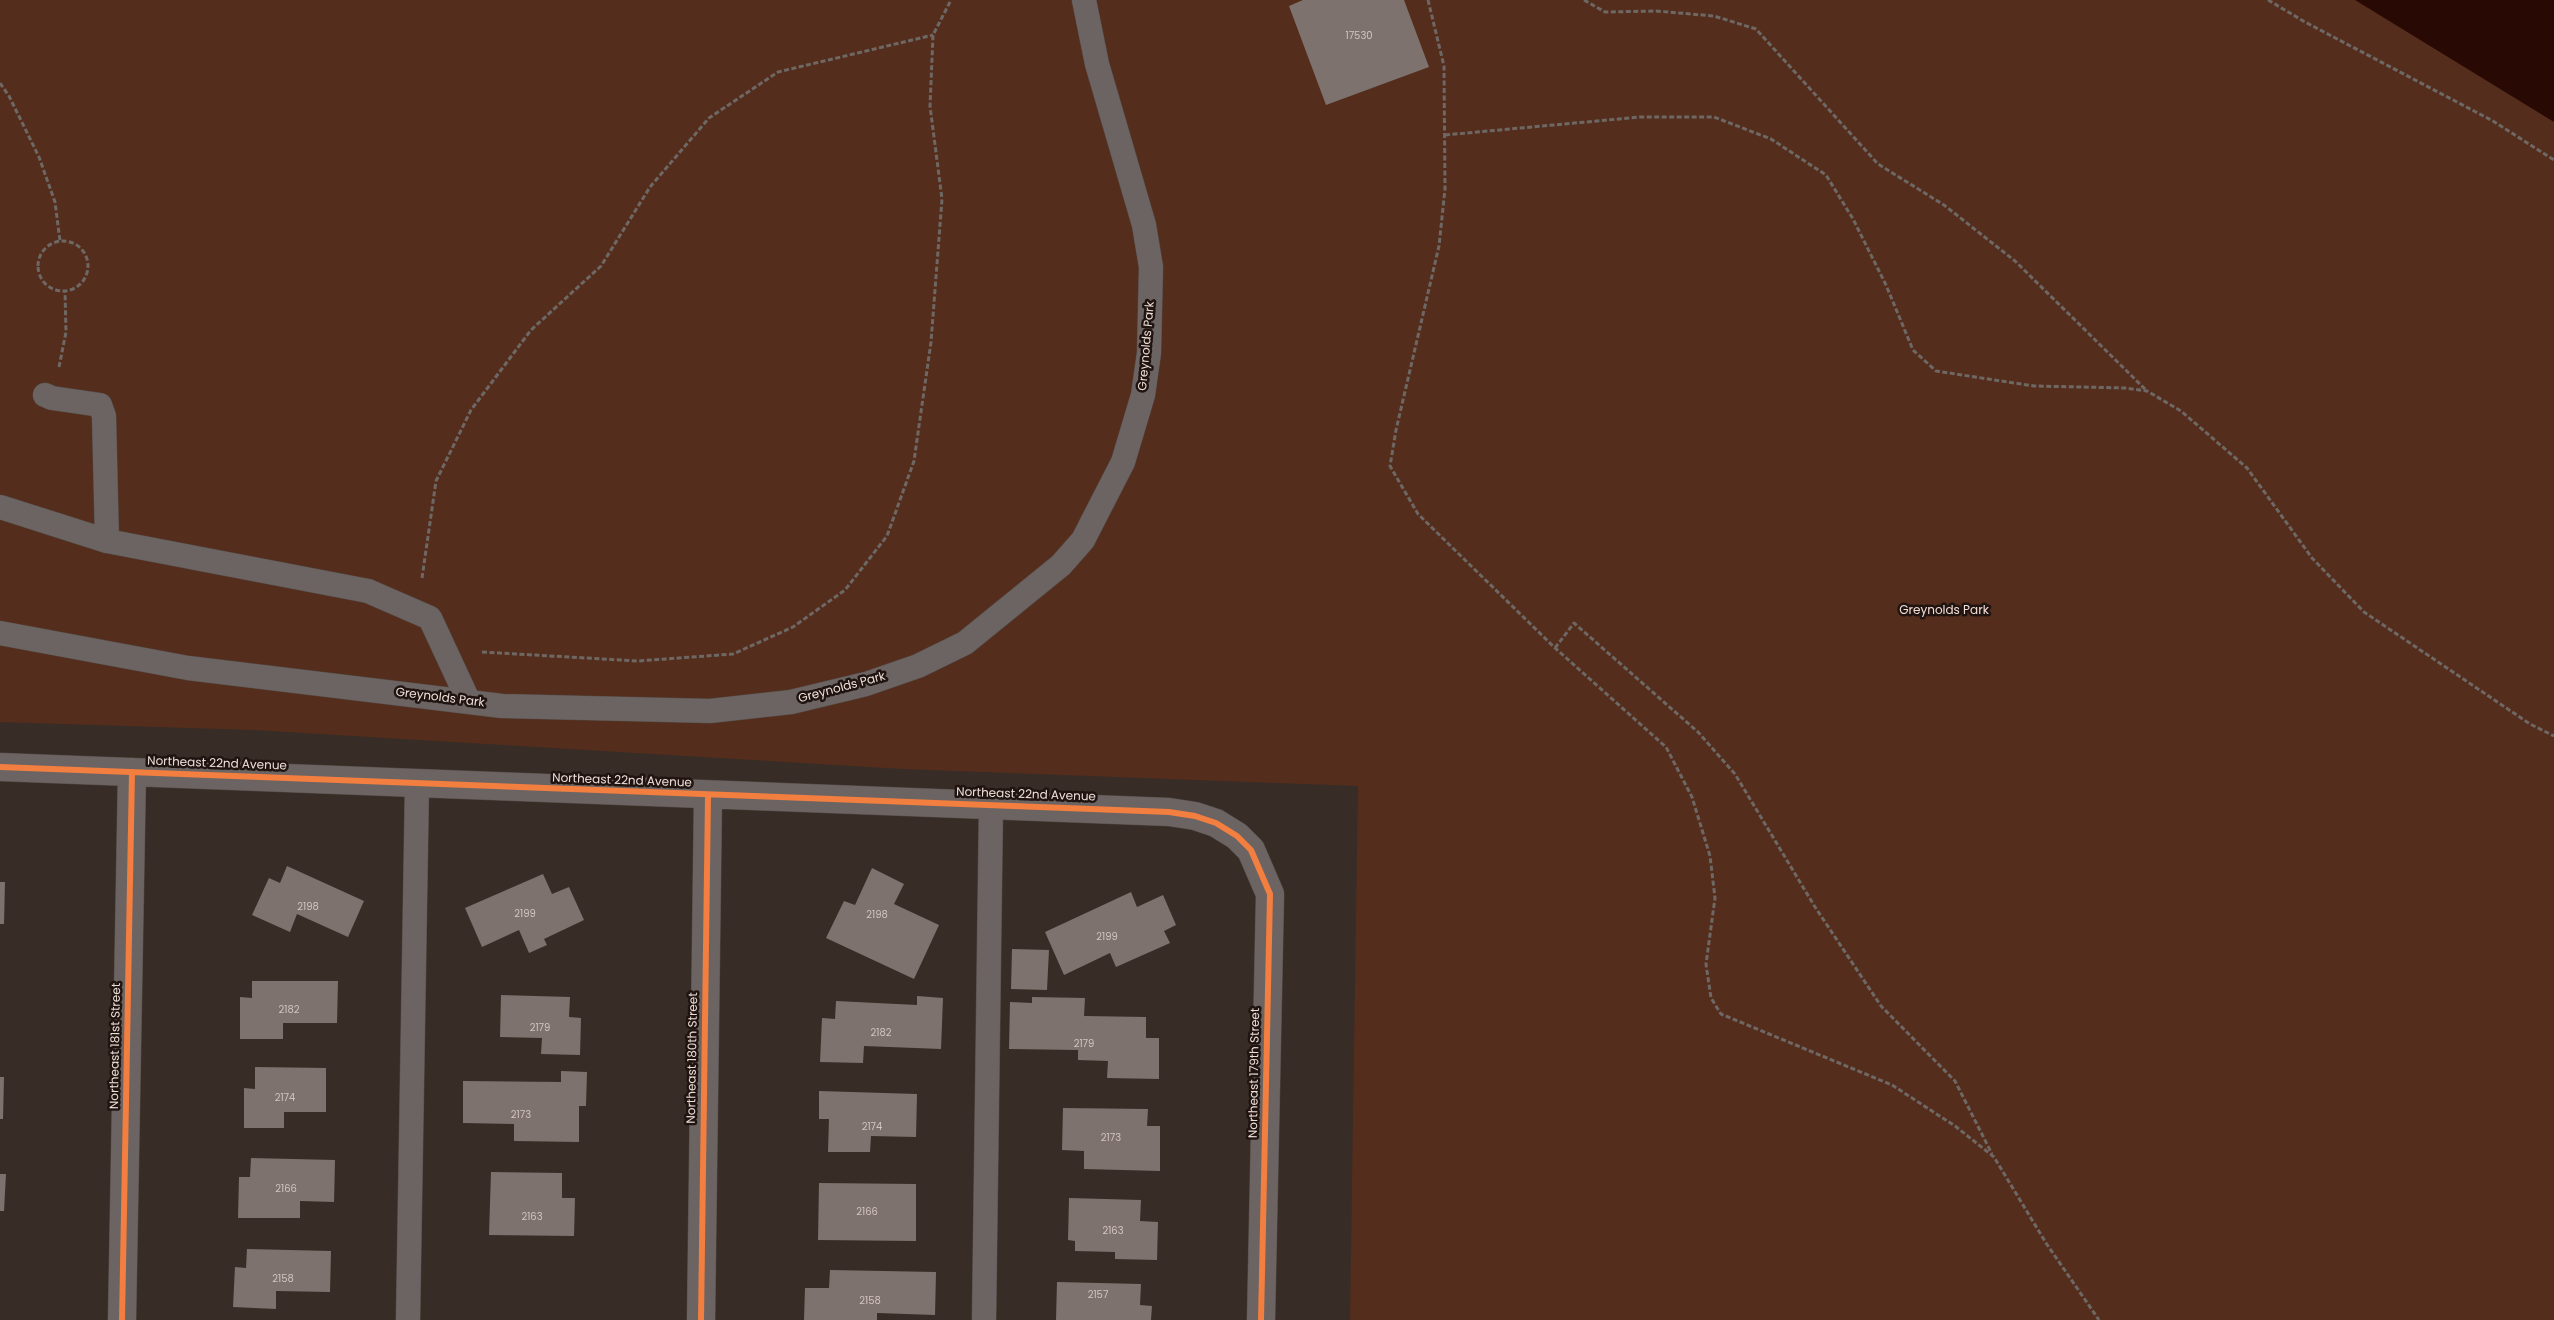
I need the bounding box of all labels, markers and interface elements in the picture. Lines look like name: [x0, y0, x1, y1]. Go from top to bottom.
house number: 17530: [1345, 30, 1373, 42]
street label: Greynolds Park: [1136, 301, 1158, 391]
park label: Greynolds Park: [1899, 604, 1989, 618]
street label: Greynolds Park: [797, 669, 887, 707]
street label: Greynolds Park: [395, 685, 485, 711]
street label: Northeast 22nd Avenue: [147, 754, 287, 774]
street label: Northeast 22nd Avenue: [552, 771, 692, 791]
street label: Northeast 22nd Avenue: [956, 785, 1096, 805]
house number: 2198: [297, 901, 319, 913]
house number: 2199: [514, 908, 536, 920]
house number: 2198: [866, 909, 888, 921]
house number: 2199: [1096, 931, 1118, 943]
street label: Northeast 181st Street: [108, 983, 124, 1109]
street label: Northeast 180th Street: [685, 992, 701, 1124]
house number: 2182: [278, 1004, 300, 1016]
street label: Northeast 179th Street: [1247, 1008, 1263, 1138]
house number: 2179: [530, 1022, 550, 1034]
house number: 2182: [870, 1027, 892, 1039]
house number: 2179: [1074, 1038, 1094, 1050]
house number: 2174: [275, 1092, 295, 1104]
house number: 2173: [511, 1109, 531, 1121]
house number: 2174: [862, 1121, 882, 1133]
house number: 2173: [1101, 1132, 1121, 1144]
house number: 2166: [275, 1183, 297, 1195]
house number: 2166: [856, 1206, 878, 1218]
house number: 2163: [521, 1211, 543, 1223]
house number: 2163: [1102, 1225, 1124, 1237]
house number: 2158: [272, 1273, 294, 1285]
house number: 2157: [1088, 1289, 1108, 1301]
house number: 2158: [859, 1295, 881, 1307]

